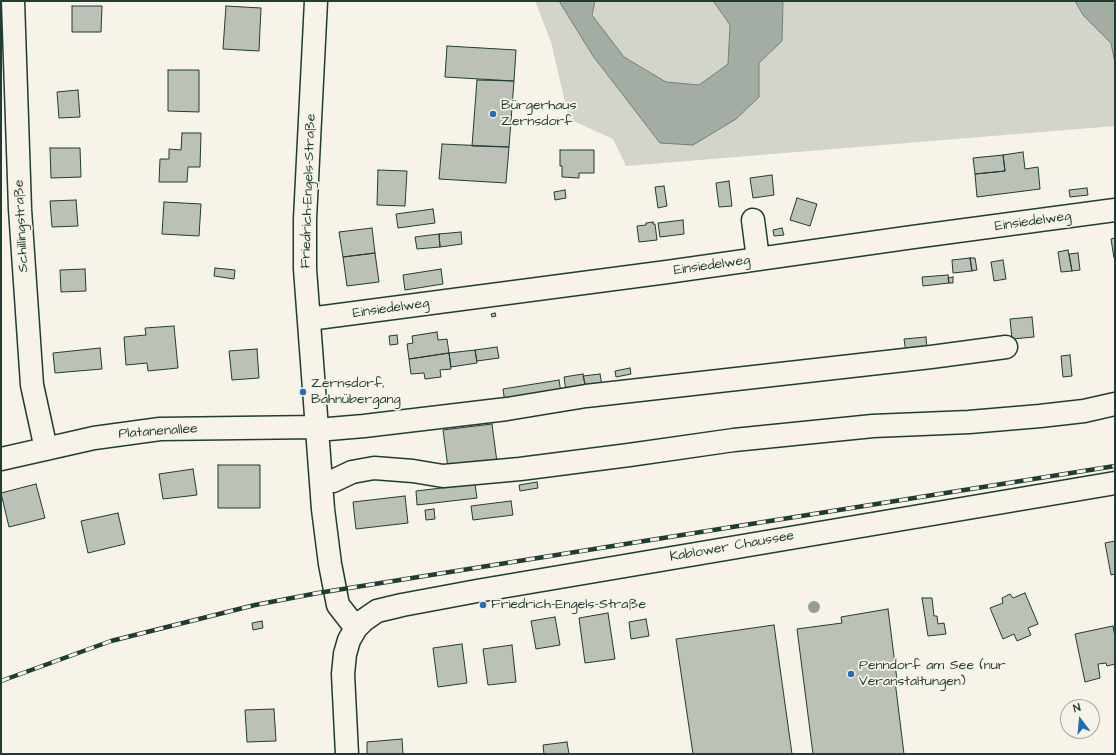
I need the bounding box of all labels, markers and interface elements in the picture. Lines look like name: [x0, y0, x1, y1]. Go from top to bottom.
place label: Bürgerhaus Zernsdorf: [501, 98, 576, 130]
marker: Bürgerhaus Zernsdorf: [488, 109, 498, 119]
street label: Friedrich-Engels-Straße: [298, 113, 320, 269]
street label: Schillingstraße: [11, 179, 33, 273]
street label: Einsiedelweg: [994, 208, 1072, 236]
street label: Einsiedelweg: [673, 252, 751, 280]
street label: Einsiedelweg: [352, 295, 430, 323]
place label: Zernsdorf, Bahnübergang: [311, 376, 401, 408]
marker: Zernsdorf, Bahnübergang: [298, 387, 308, 397]
street label: Platanenallee: [118, 421, 198, 443]
street label: Kablower Chaussee: [668, 528, 796, 566]
place label: Friedrich-Engels-Straße: [491, 597, 646, 613]
marker: Friedrich-Engels-Straße: [478, 600, 488, 610]
place label: Penndorf am See (nur Veranstaltungen): [859, 658, 1006, 690]
marker: Penndorf am See (nur Veranstaltungen): [846, 669, 856, 679]
north arrow: [1060, 699, 1100, 739]
text: N: [1071, 700, 1082, 716]

